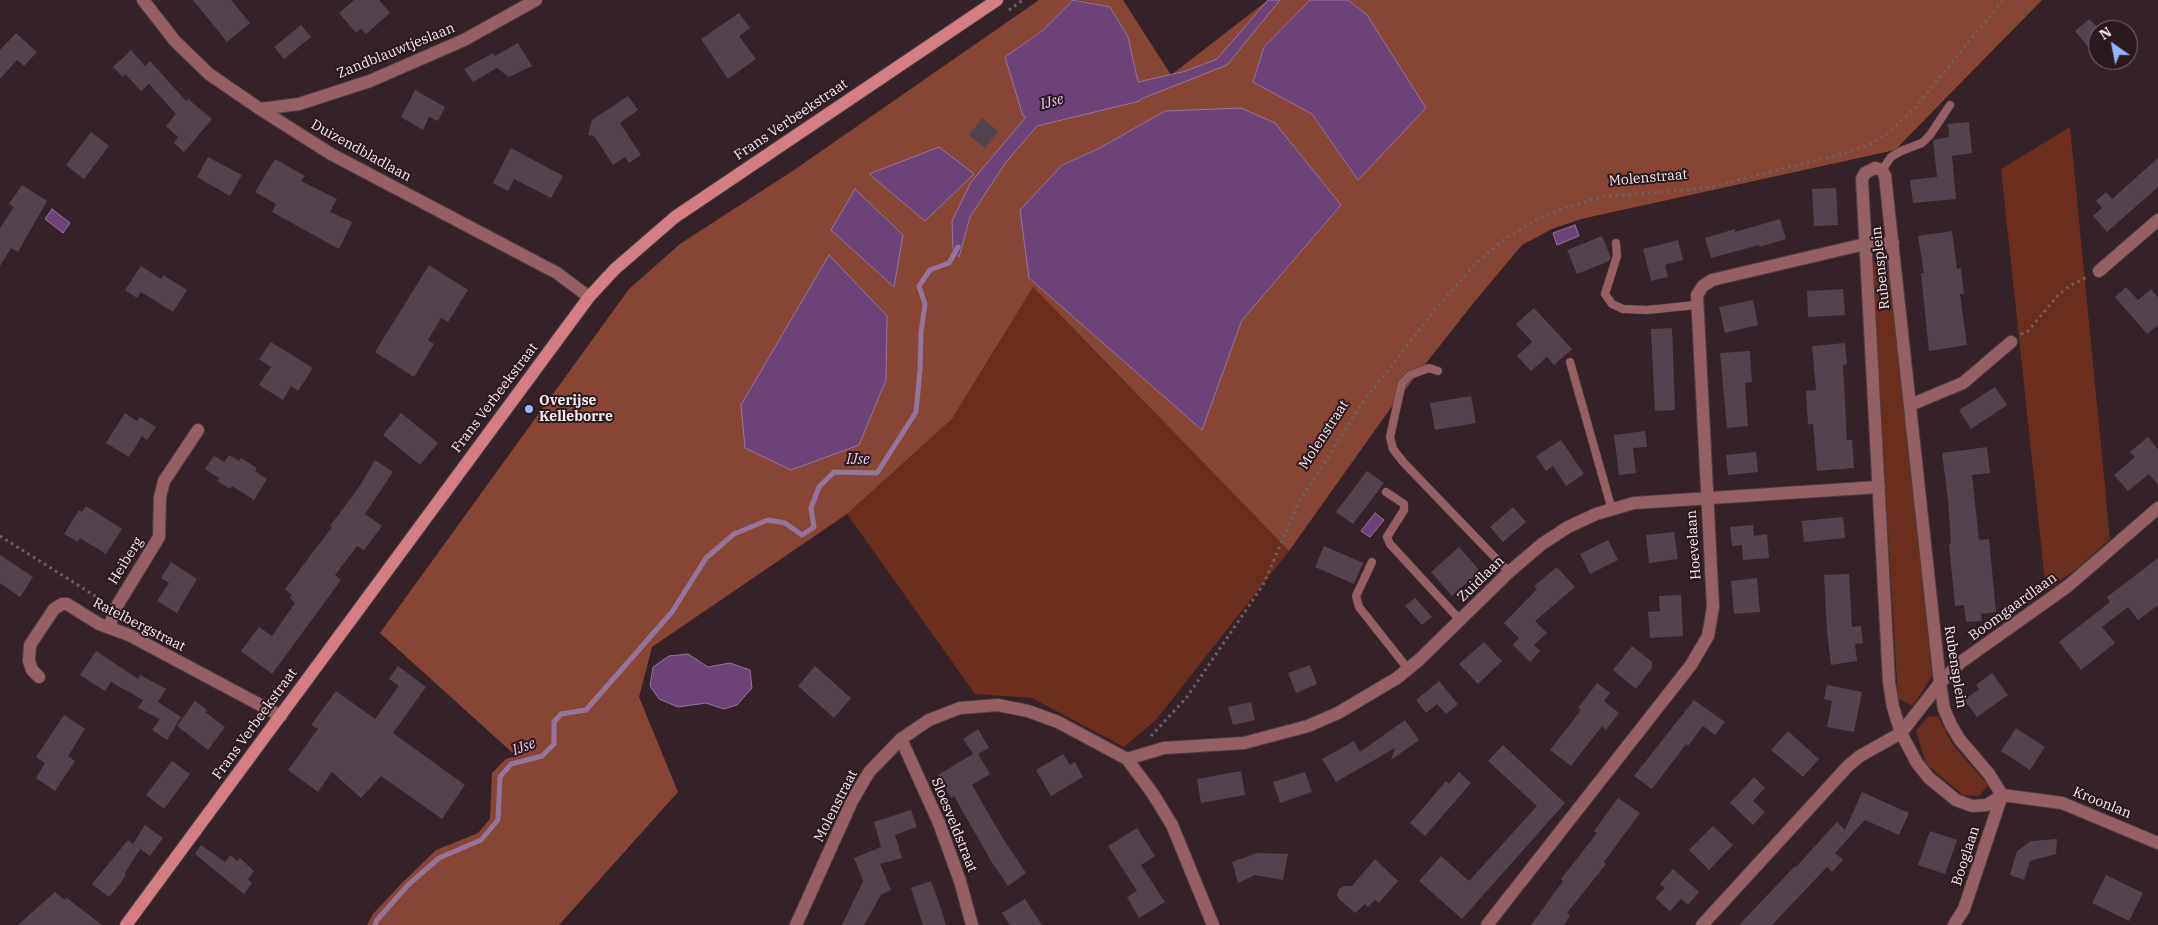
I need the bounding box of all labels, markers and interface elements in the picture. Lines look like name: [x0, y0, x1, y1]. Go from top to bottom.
street label: Zandblauwtjeslaan: [335, 20, 457, 82]
north arrow: [2088, 20, 2138, 70]
text: N: [2096, 23, 2115, 44]
street label: Frans Verbeekstraat: [731, 76, 851, 164]
water label: IJse: [1038, 90, 1066, 114]
street label: Duizendbladlaan: [308, 116, 414, 186]
street label: Molenstraat: [1608, 166, 1688, 190]
street label: Rubensplein: [1868, 226, 1894, 310]
street label: Frans Verbeekstraat: [448, 340, 542, 456]
place label: Overijse Kelleborre: [539, 393, 613, 426]
street label: Molenstraat: [1296, 397, 1352, 473]
marker: Overijse Kelleborre: [523, 403, 535, 415]
water label: IJse: [846, 451, 870, 469]
street label: Hoevelaan: [1683, 510, 1705, 580]
street label: Heiberg: [105, 534, 147, 588]
street label: Zuidlaan: [1454, 553, 1508, 605]
street label: Boomgaardlaan: [1966, 569, 2060, 645]
street label: Ratelbergstraat: [90, 595, 188, 655]
street label: Rubensplein: [1940, 624, 1970, 710]
street label: Frans Verbeekstraat: [209, 665, 301, 783]
water label: IJse: [510, 734, 538, 760]
street label: Molenstraat: [811, 767, 861, 845]
street label: Sloesveldstraat: [927, 775, 981, 875]
street label: Kroonlan: [2070, 784, 2134, 822]
street label: Booglaan: [1949, 824, 1983, 888]

